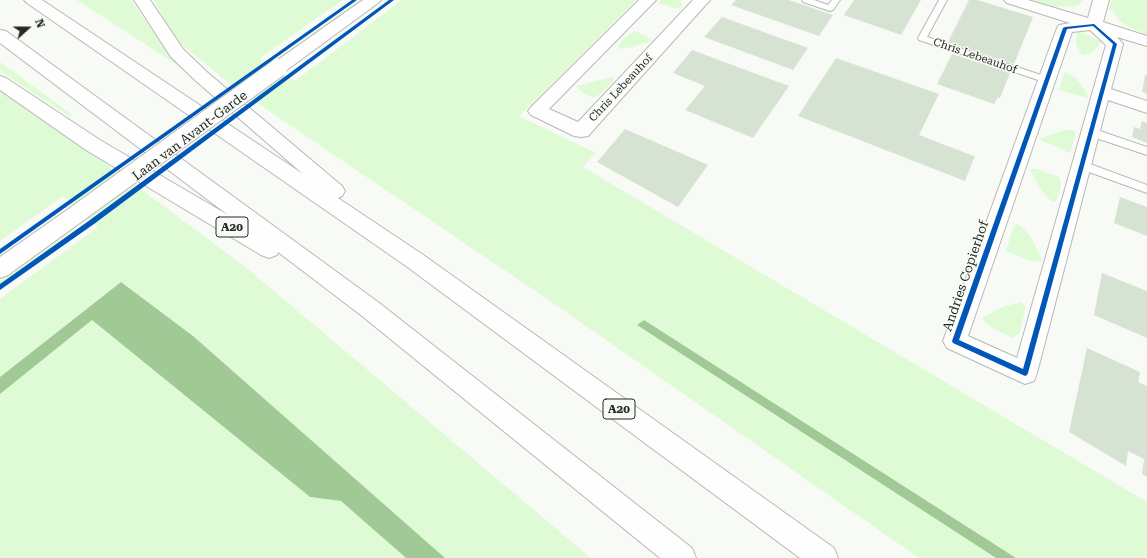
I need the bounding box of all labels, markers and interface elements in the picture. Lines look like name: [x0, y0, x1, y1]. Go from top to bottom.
north arrow: [8, 8, 48, 48]
text: N: [32, 17, 47, 30]
street label: Chris Lebeauhof: [931, 35, 1019, 77]
street label: Chris Lebeauhof: [586, 51, 656, 125]
street label: Laan van Avant-Garde: [129, 88, 251, 184]
road number: A20: [216, 217, 248, 237]
street label: Andries Copierhof: [940, 219, 992, 333]
road number: A20: [603, 399, 635, 419]

